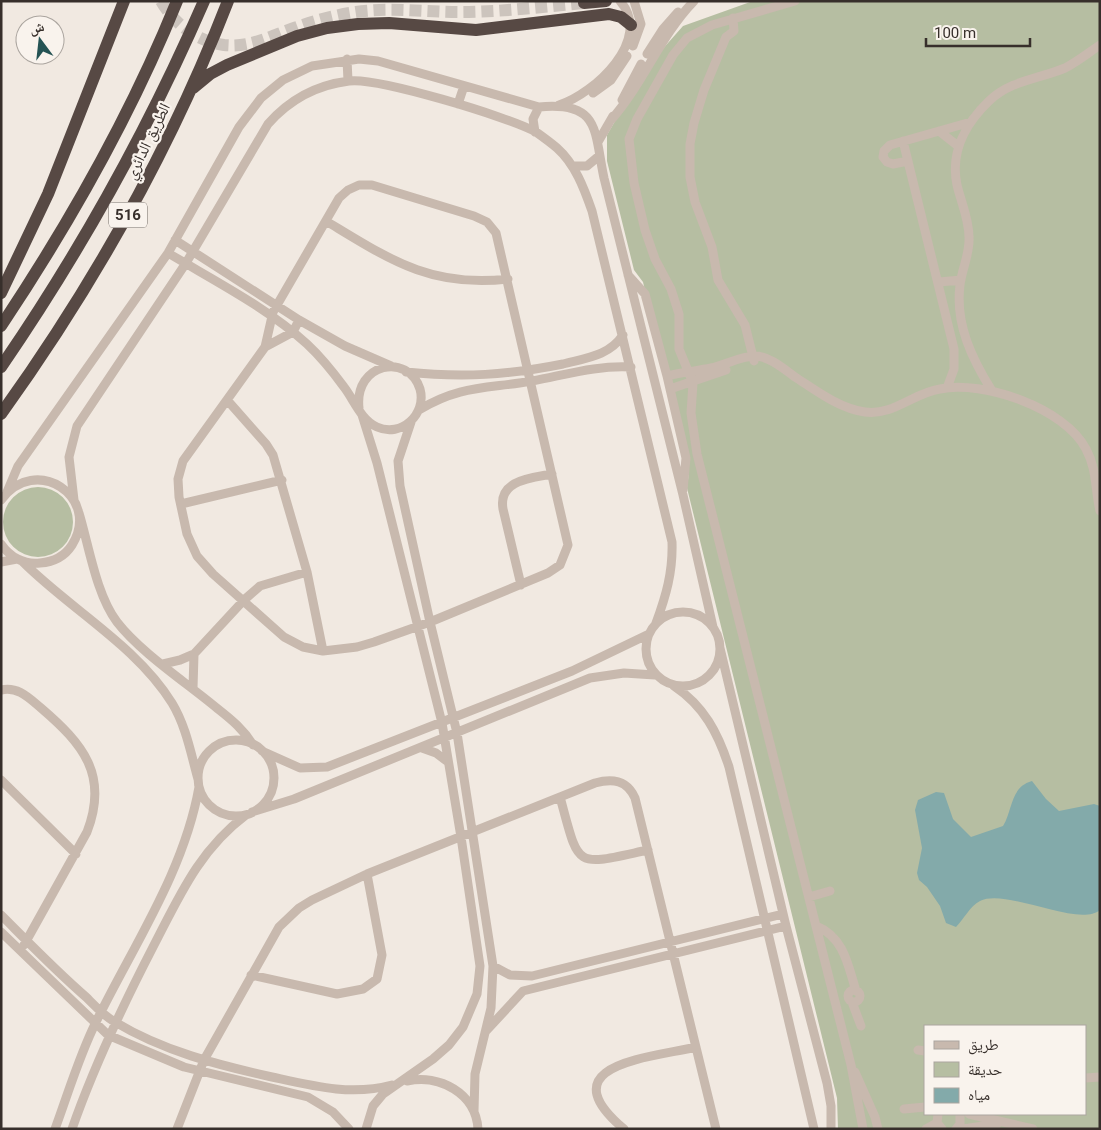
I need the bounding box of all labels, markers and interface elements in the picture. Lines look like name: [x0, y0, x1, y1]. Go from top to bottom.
north arrow: [15, 15, 65, 65]
scale bar: [926, 15, 1030, 47]
text: ش: [27, 18, 46, 38]
text: 100 m: [934, 24, 976, 42]
street label: الطريق الدائري: [121, 100, 177, 184]
road number: 516: [109, 202, 147, 228]
legend: [924, 1025, 1086, 1115]
text: طريق: [968, 1036, 999, 1055]
text: حديقة: [968, 1061, 1003, 1079]
text: مياه: [968, 1086, 990, 1104]

